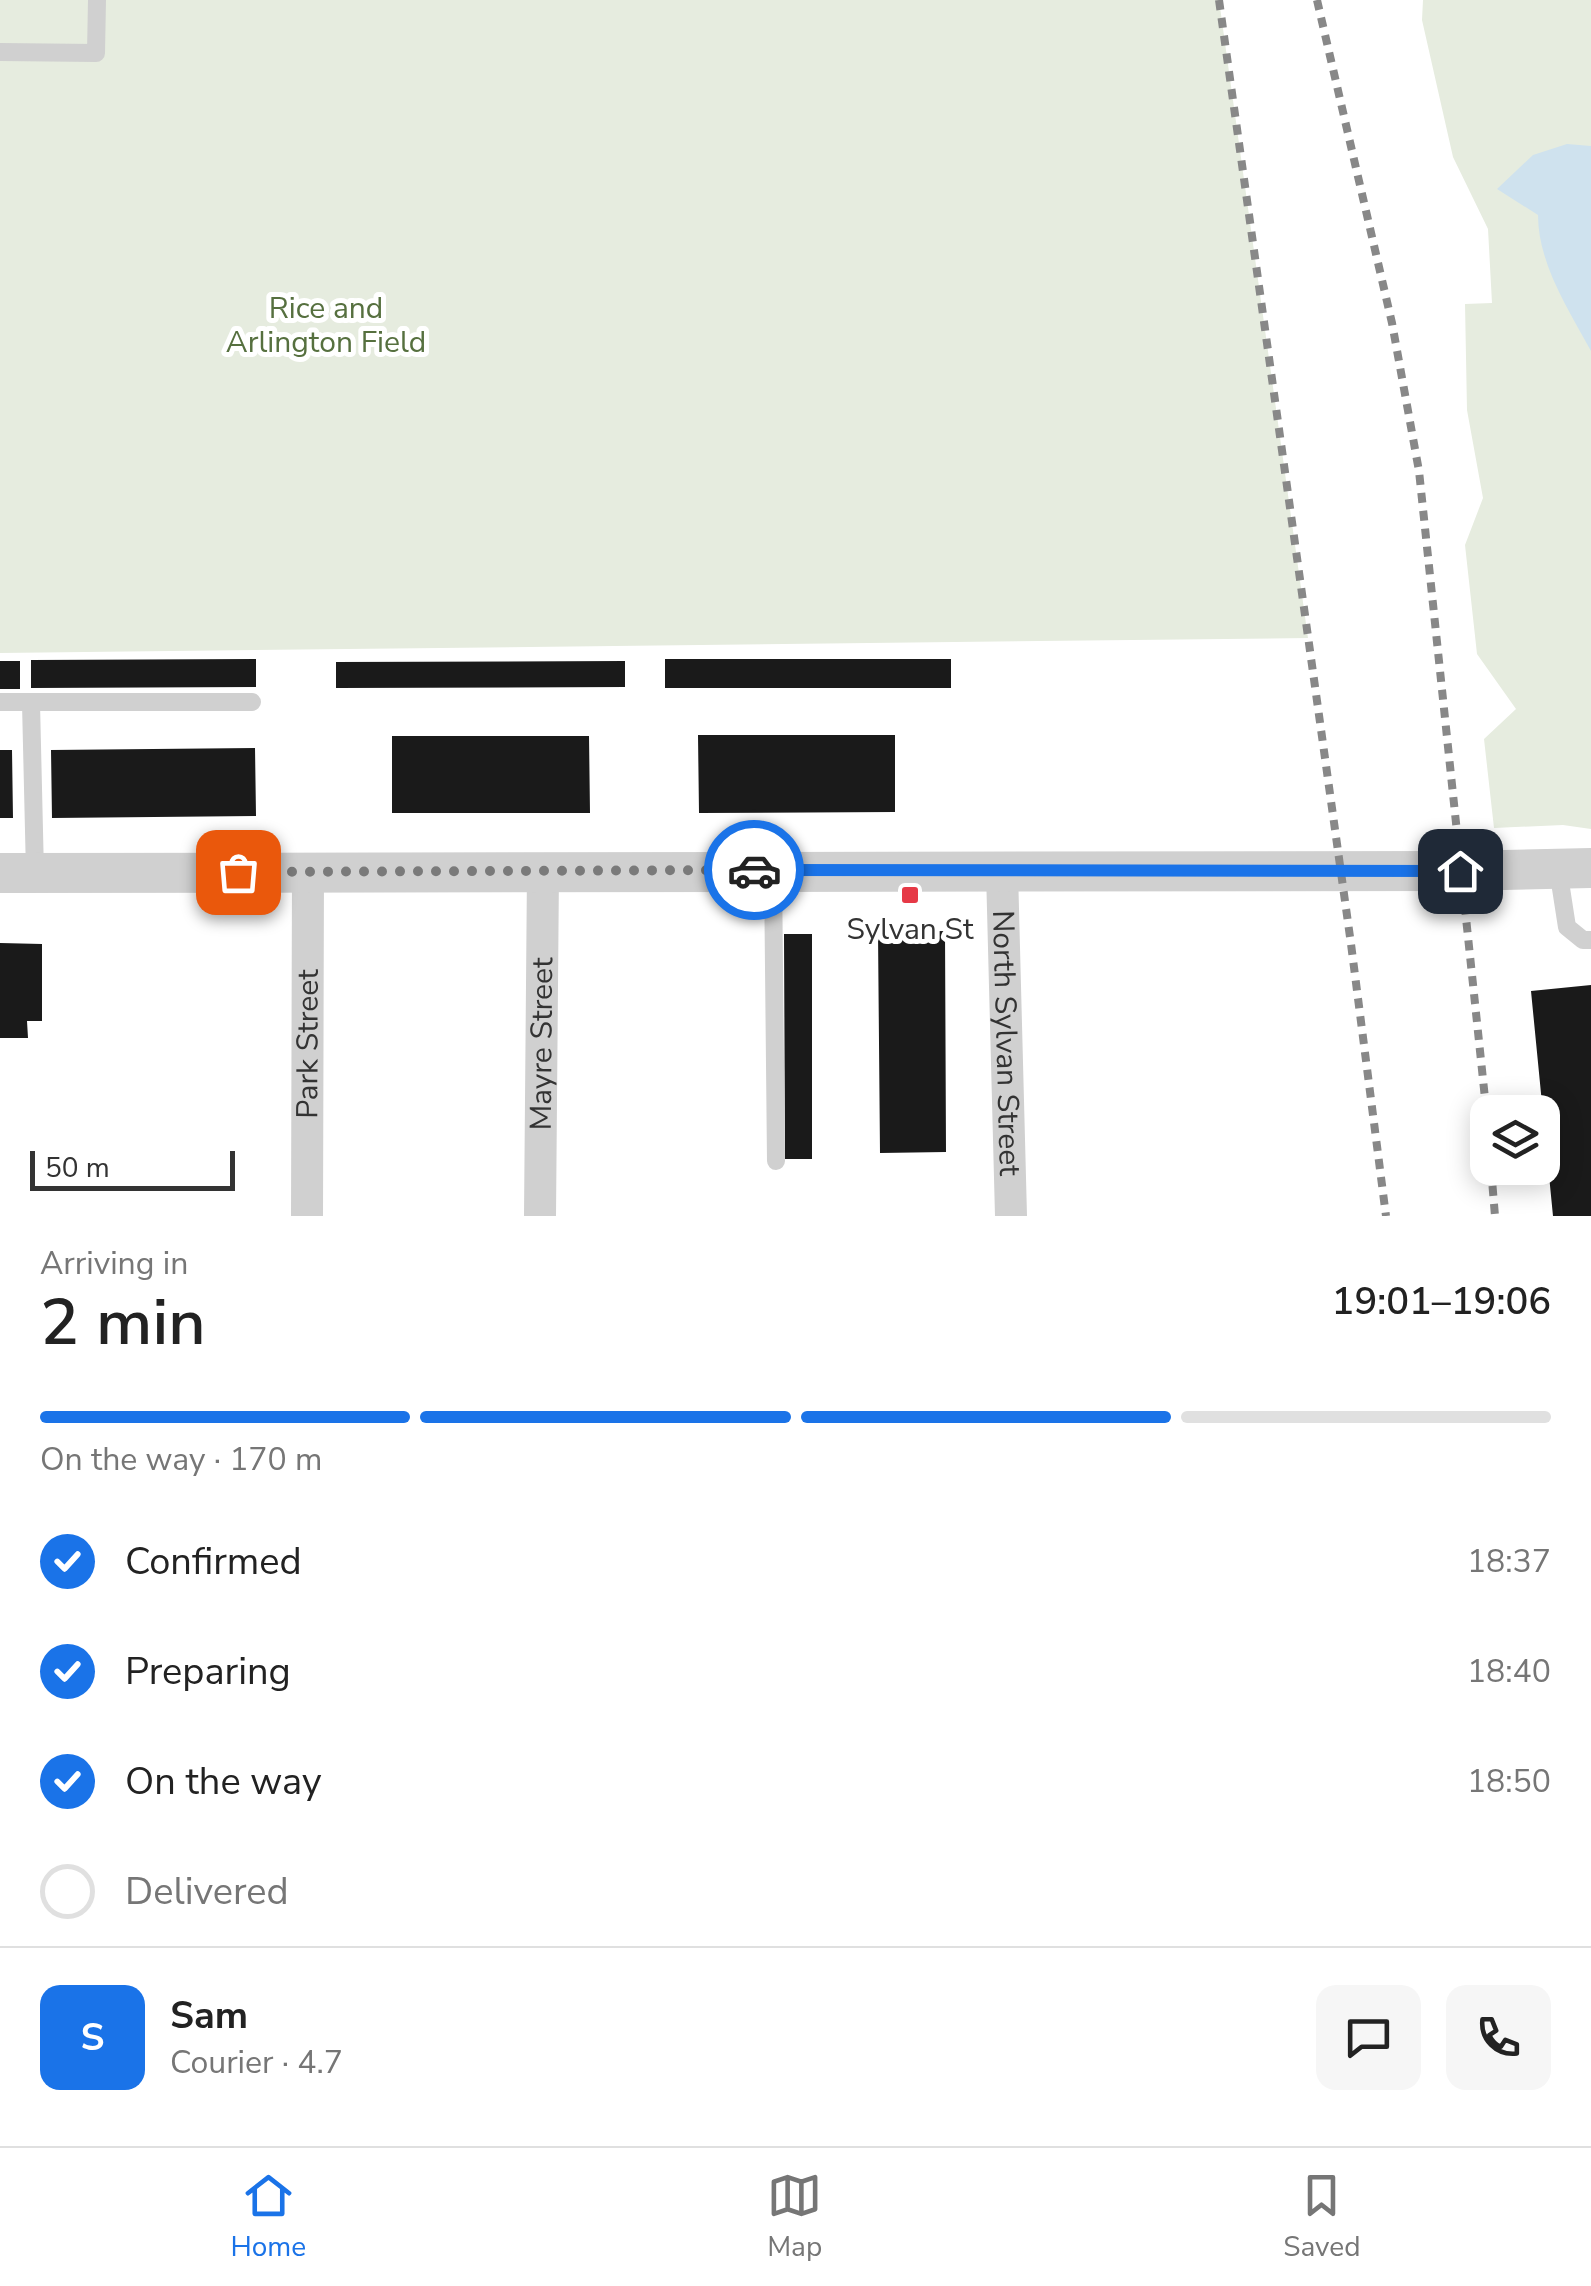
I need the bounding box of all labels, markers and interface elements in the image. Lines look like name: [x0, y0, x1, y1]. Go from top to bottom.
park label: Rice and Arlington Field: [226, 288, 426, 363]
courier: [704, 820, 804, 920]
pin: [1418, 829, 1503, 914]
pin: [196, 830, 281, 915]
icon: car: [727, 843, 782, 898]
icon: home: [1433, 844, 1488, 899]
icon: bag: [211, 845, 266, 900]
marker: Sylvan St: [899, 884, 921, 906]
place label: Sylvan St: [847, 909, 974, 950]
street label: North Sylvan Street: [982, 910, 1030, 1177]
street label: Mayre Street: [521, 957, 563, 1131]
street label: Park Street: [287, 969, 329, 1119]
map controls: [1470, 1095, 1560, 1185]
button: layers: [1470, 1095, 1560, 1185]
scale bar: [30, 1146, 235, 1190]
text: 50 m: [45, 1149, 110, 1187]
text: Arriving in: [40, 1242, 188, 1285]
text: 19:01–19:06: [1332, 1276, 1551, 1327]
text: 2 min: [40, 1278, 206, 1367]
text: On the way · 170 m: [40, 1438, 322, 1481]
icon: check: [40, 1534, 95, 1589]
text: Confirmed: [125, 1536, 302, 1587]
text: 18:37: [1467, 1540, 1551, 1583]
icon: check: [40, 1644, 95, 1699]
text: Preparing: [125, 1646, 291, 1697]
text: 18:40: [1467, 1650, 1551, 1693]
icon: check: [40, 1754, 95, 1809]
text: On the way: [125, 1756, 321, 1807]
text: 18:50: [1467, 1760, 1551, 1803]
text: Delivered: [125, 1866, 289, 1917]
button: chat: [1316, 1985, 1421, 2090]
button: phone: [1446, 1985, 1551, 2090]
text: Sam: [170, 1990, 248, 2041]
text: S: [81, 2012, 104, 2063]
text: Courier · 4.7: [170, 2041, 343, 2084]
tab: Home: [230, 2168, 306, 2266]
tab: Map: [767, 2168, 822, 2266]
tab: Saved: [1283, 2168, 1361, 2266]

